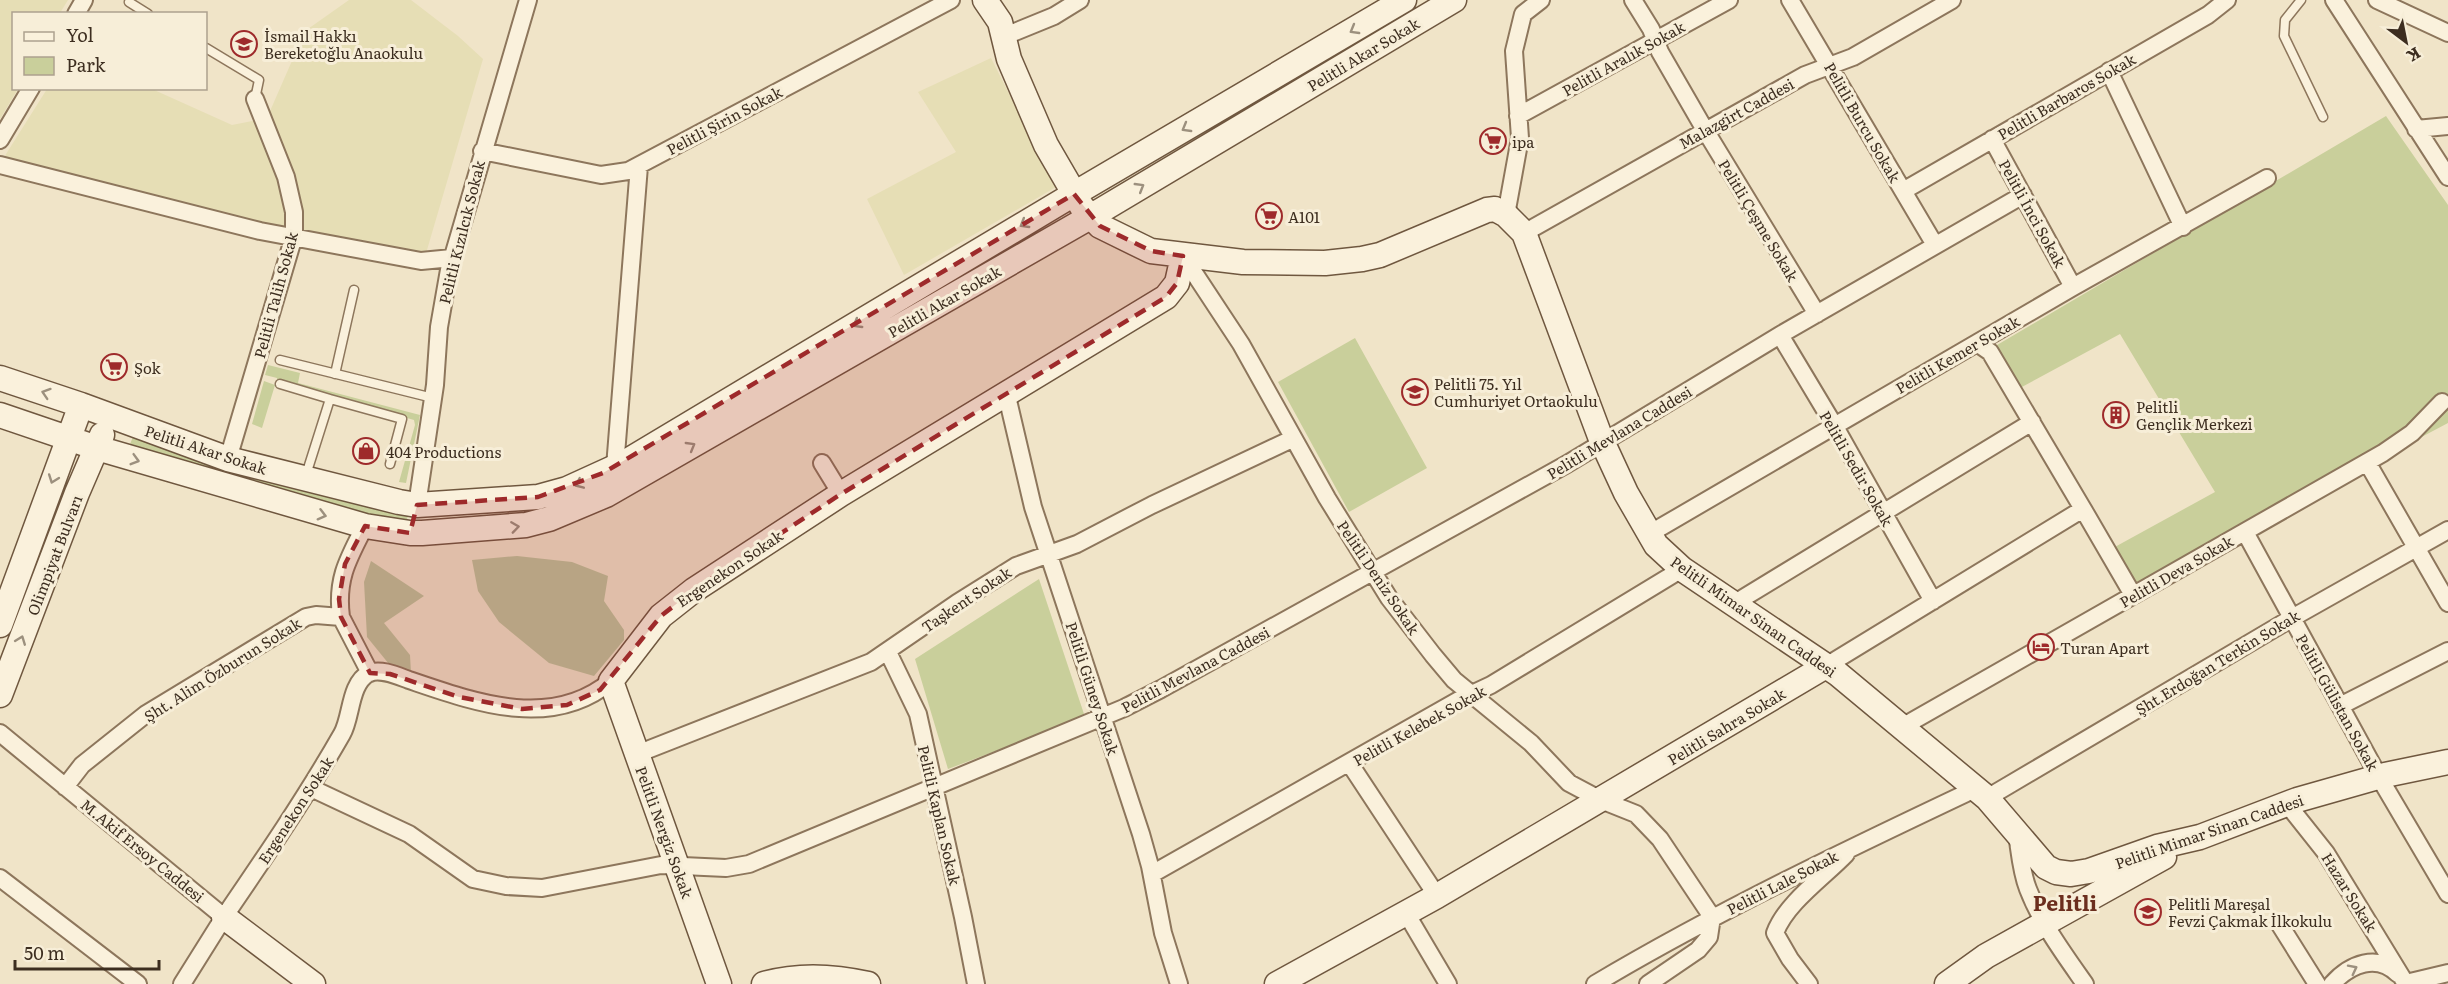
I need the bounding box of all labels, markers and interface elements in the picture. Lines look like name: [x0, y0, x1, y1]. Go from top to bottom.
street label: Pelitli Akar Sokak: [1302, 11, 1424, 97]
legend: [12, 12, 207, 90]
north arrow: [2376, 12, 2436, 72]
street label: Pelitli Aralık Sokak: [1557, 14, 1689, 101]
text: Yol: [66, 21, 94, 48]
one-way arrow: [1350, 22, 1360, 34]
place label: İsmail Hakkı Bereketoğlu Anaokulu: [264, 24, 423, 64]
school or university icon: İsmail Hakkı Bereketoğlu Anaokulu: [229, 29, 259, 59]
text: K: [2402, 42, 2426, 69]
street label: Pelitli Barbaros Sokak: [1993, 47, 2140, 145]
text: Park: [66, 51, 107, 78]
street label: Pelitli Burcu Sokak: [1819, 58, 1907, 187]
street label: Malazgirt Caddesi: [1674, 72, 1798, 154]
street label: Pelitli Şirin Sokak: [662, 79, 787, 160]
one-way arrow: [1182, 121, 1192, 133]
supermarket icon: ipa: [1478, 126, 1508, 156]
place label: ipa: [1512, 130, 1535, 153]
street label: Pelitli Çeşme Sokak: [1713, 154, 1805, 286]
street label: Pelitli İnci Sokak: [1994, 155, 2073, 272]
street label: Pelitli Kızılcık Sokak: [432, 157, 490, 306]
one-way arrow: [1134, 182, 1144, 194]
supermarket icon: A101: [1254, 201, 1284, 231]
place label: A101: [1288, 205, 1320, 228]
one-way arrow: [1020, 216, 1030, 228]
street label: Pelitli Talih Sokak: [247, 228, 303, 361]
street label: Pelitli Akar Sokak: [883, 259, 1006, 343]
street label: Pelitli Kemer Sokak: [1891, 309, 2024, 399]
one-way arrow: [853, 316, 863, 328]
supermarket icon: Şok: [99, 352, 129, 382]
place label: Şok: [134, 356, 162, 379]
place label: Pelitli 75. Yıl Cumhuriyet Ortaokulu: [1434, 372, 1598, 412]
school or university icon: Pelitli 75. Yıl Cumhuriyet Ortaokulu: [1400, 377, 1430, 407]
street label: Pelitli Mevlana Caddesi: [1542, 379, 1696, 485]
one-way arrow: [41, 388, 52, 401]
place label: Pelitli Gençlik Merkezi: [2136, 395, 2252, 435]
building icon: Pelitli Gençlik Merkezi: [2101, 400, 2131, 430]
street label: Pelitli Sedir Sokak: [1814, 406, 1900, 531]
street label: Pelitli Akar Sokak: [142, 418, 271, 480]
shop icon: 404 Productions: [351, 436, 381, 466]
place label: 404 Productions: [386, 440, 501, 463]
one-way arrow: [685, 442, 695, 453]
one-way arrow: [129, 453, 140, 465]
one-way arrow: [48, 473, 61, 484]
one-way arrow: [574, 477, 585, 489]
street label: Olimpiyat Bulvarı: [20, 491, 88, 618]
one-way arrow: [317, 508, 327, 520]
street label: Pelitli Deniz Sokak: [1332, 515, 1426, 639]
one-way arrow: [511, 521, 520, 533]
street label: Ergenekon Sokak: [671, 523, 788, 612]
street label: Pelitli Deva Sokak: [2115, 529, 2238, 613]
street label: Pelitli Mimar Sinan Caddesi: [1666, 550, 1842, 682]
street label: Taşkent Sokak: [917, 560, 1016, 638]
street label: Şht.Erdoğan Terkin Sokak: [2130, 603, 2304, 720]
street label: Şht. Alim Özburun Sokak: [139, 611, 306, 727]
street label: Pelitli Güney Sokak: [1061, 618, 1126, 758]
street label: Pelitli Mevlana Caddesi: [1116, 620, 1274, 718]
street label: Pelitli Gülistan Sokak: [2291, 629, 2386, 775]
hotel icon: Turan Apart: [2026, 632, 2056, 662]
one-way arrow: [14, 636, 26, 647]
place label: Turan Apart: [2060, 636, 2149, 659]
street label: Pelitli Kelebek Sokak: [1348, 678, 1490, 771]
street label: Pelitli Sahra Sokak: [1663, 681, 1790, 770]
street label: Pelitli Kaplan Sokak: [913, 743, 967, 888]
street label: Ergenekon Sokak: [252, 751, 339, 868]
street label: Pelitli Nergiz Sokak: [630, 763, 700, 902]
street label: Pelitli Mimar Sinan Caddesi: [2112, 788, 2306, 874]
street label: M.Akif Ersoy Caddesi: [76, 793, 210, 907]
street label: Pelitli Lale Sokak: [1722, 844, 1843, 920]
street label: Hazar Sokak: [2316, 848, 2384, 937]
district label: Pelitli: [2033, 886, 2098, 917]
place label: Pelitli Mareşal Fevzi Çakmak İlkokulu: [2168, 892, 2333, 932]
school or university icon: Pelitli Mareşal Fevzi Çakmak İlkokulu: [2133, 897, 2163, 927]
scale bar: [15, 933, 159, 971]
text: 50 m: [24, 939, 65, 966]
one-way arrow: [2347, 965, 2357, 976]

